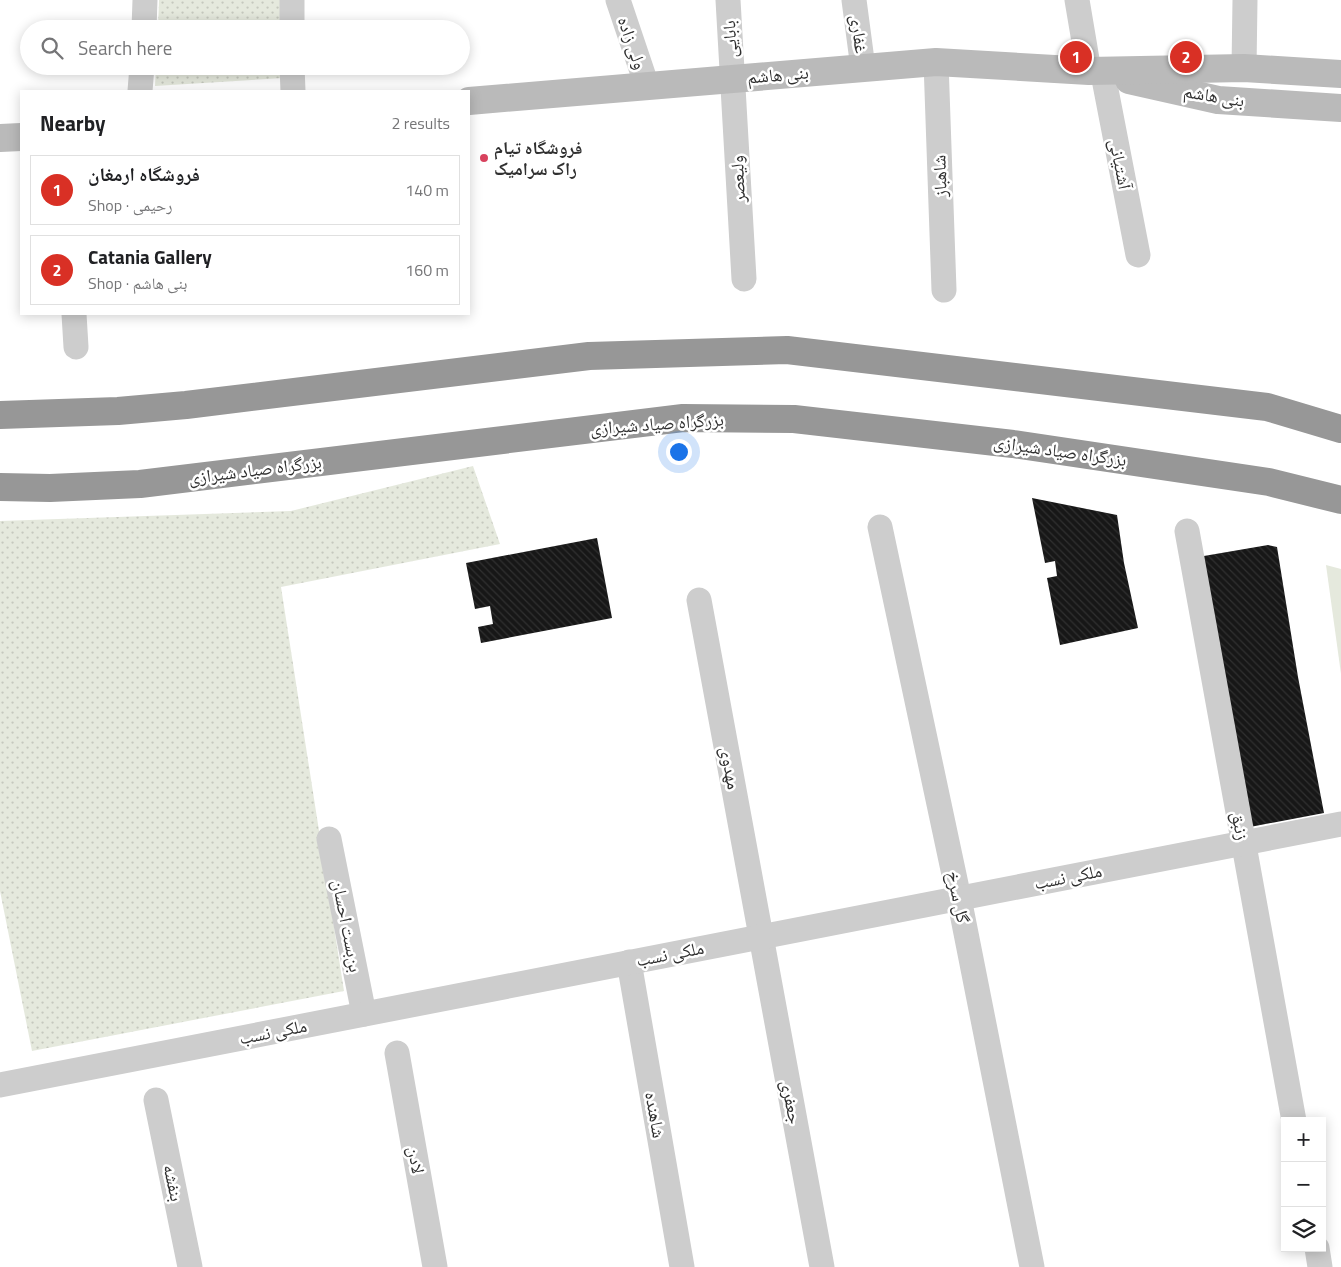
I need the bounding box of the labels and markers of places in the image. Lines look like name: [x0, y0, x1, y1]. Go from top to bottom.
pin: 1: [1060, 38, 1092, 76]
pin: 2: [1170, 38, 1202, 76]
place label: فروشگاه تیام راک سرامیک: [494, 134, 582, 182]
marker: فروشگاه تیام راک سرامیک: [478, 152, 490, 164]

